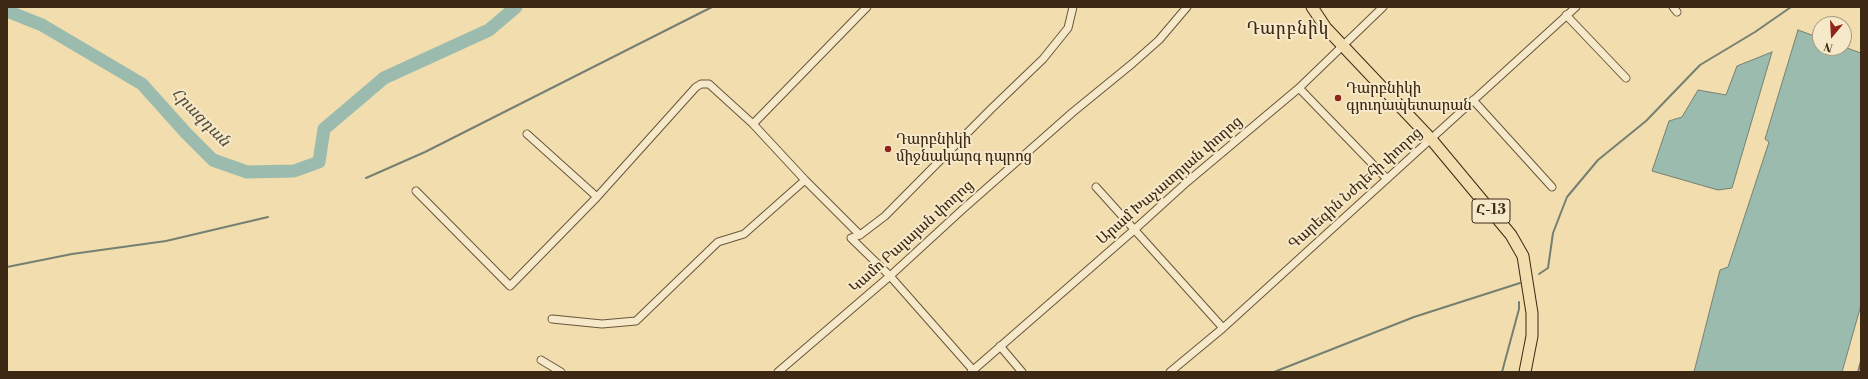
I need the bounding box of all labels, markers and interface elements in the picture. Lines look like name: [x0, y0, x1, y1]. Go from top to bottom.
north arrow: [1812, 16, 1852, 56]
district label: Դարբնիկ: [1247, 20, 1329, 40]
text: N: [1822, 38, 1835, 54]
place label: Դարբնիկի գյուղապետարան: [1346, 80, 1472, 115]
water label: Հրազդան: [167, 85, 233, 151]
marker: Դարբնիկի գյուղապետարան: [1333, 93, 1343, 103]
street label: Արամ Խաչատրյան փողոց: [1094, 113, 1246, 249]
street label: Գարեգին Նժդեհի փողոց: [1286, 124, 1426, 254]
place label: Դարբնիկի միջնակարգ դպրոց: [896, 131, 1032, 166]
marker: Դարբնիկի միջնակարգ դպրոց: [883, 144, 893, 154]
street label: Կամո Բալայան փողոց: [846, 177, 978, 297]
road number: Հ-13: [1472, 199, 1510, 223]

